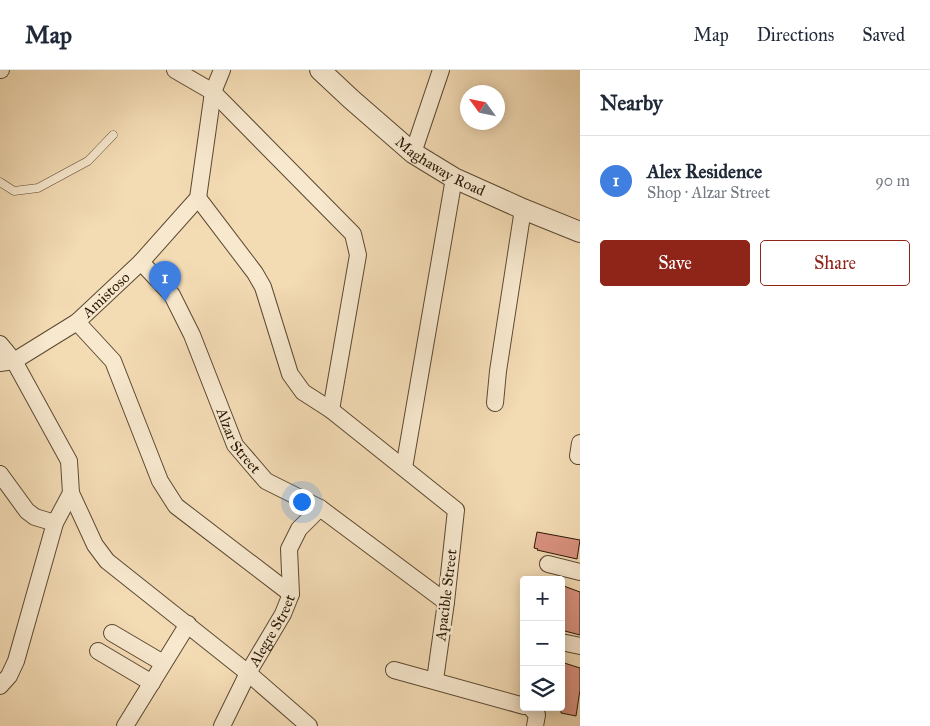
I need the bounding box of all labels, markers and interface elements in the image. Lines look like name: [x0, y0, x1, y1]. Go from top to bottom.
text: Map: [25, 20, 72, 50]
text: Map: [693, 24, 729, 46]
text: Directions: [757, 24, 834, 46]
text: Saved: [862, 24, 905, 46]
north arrow: [460, 85, 505, 130]
text: Nearby: [600, 90, 663, 116]
street label: Maghaway Road: [392, 133, 488, 200]
text: Alex Residence: [647, 160, 762, 183]
text: 1: [613, 171, 619, 190]
text: 90 m: [875, 171, 910, 190]
text: Shop · Alzar Street: [647, 183, 770, 202]
button: Save: [600, 240, 750, 286]
button: Share: [760, 240, 910, 286]
pin: 1: [149, 261, 181, 302]
street label: Amistoso: [78, 268, 134, 322]
street label: Alzar Street: [212, 405, 265, 478]
your location: [289, 489, 315, 515]
street label: Apacible Street: [431, 547, 461, 643]
map controls: [520, 576, 565, 711]
button: +: [520, 576, 565, 621]
street label: Alegre Street: [244, 591, 299, 671]
button: −: [520, 621, 565, 666]
button: layers: [520, 666, 565, 711]

